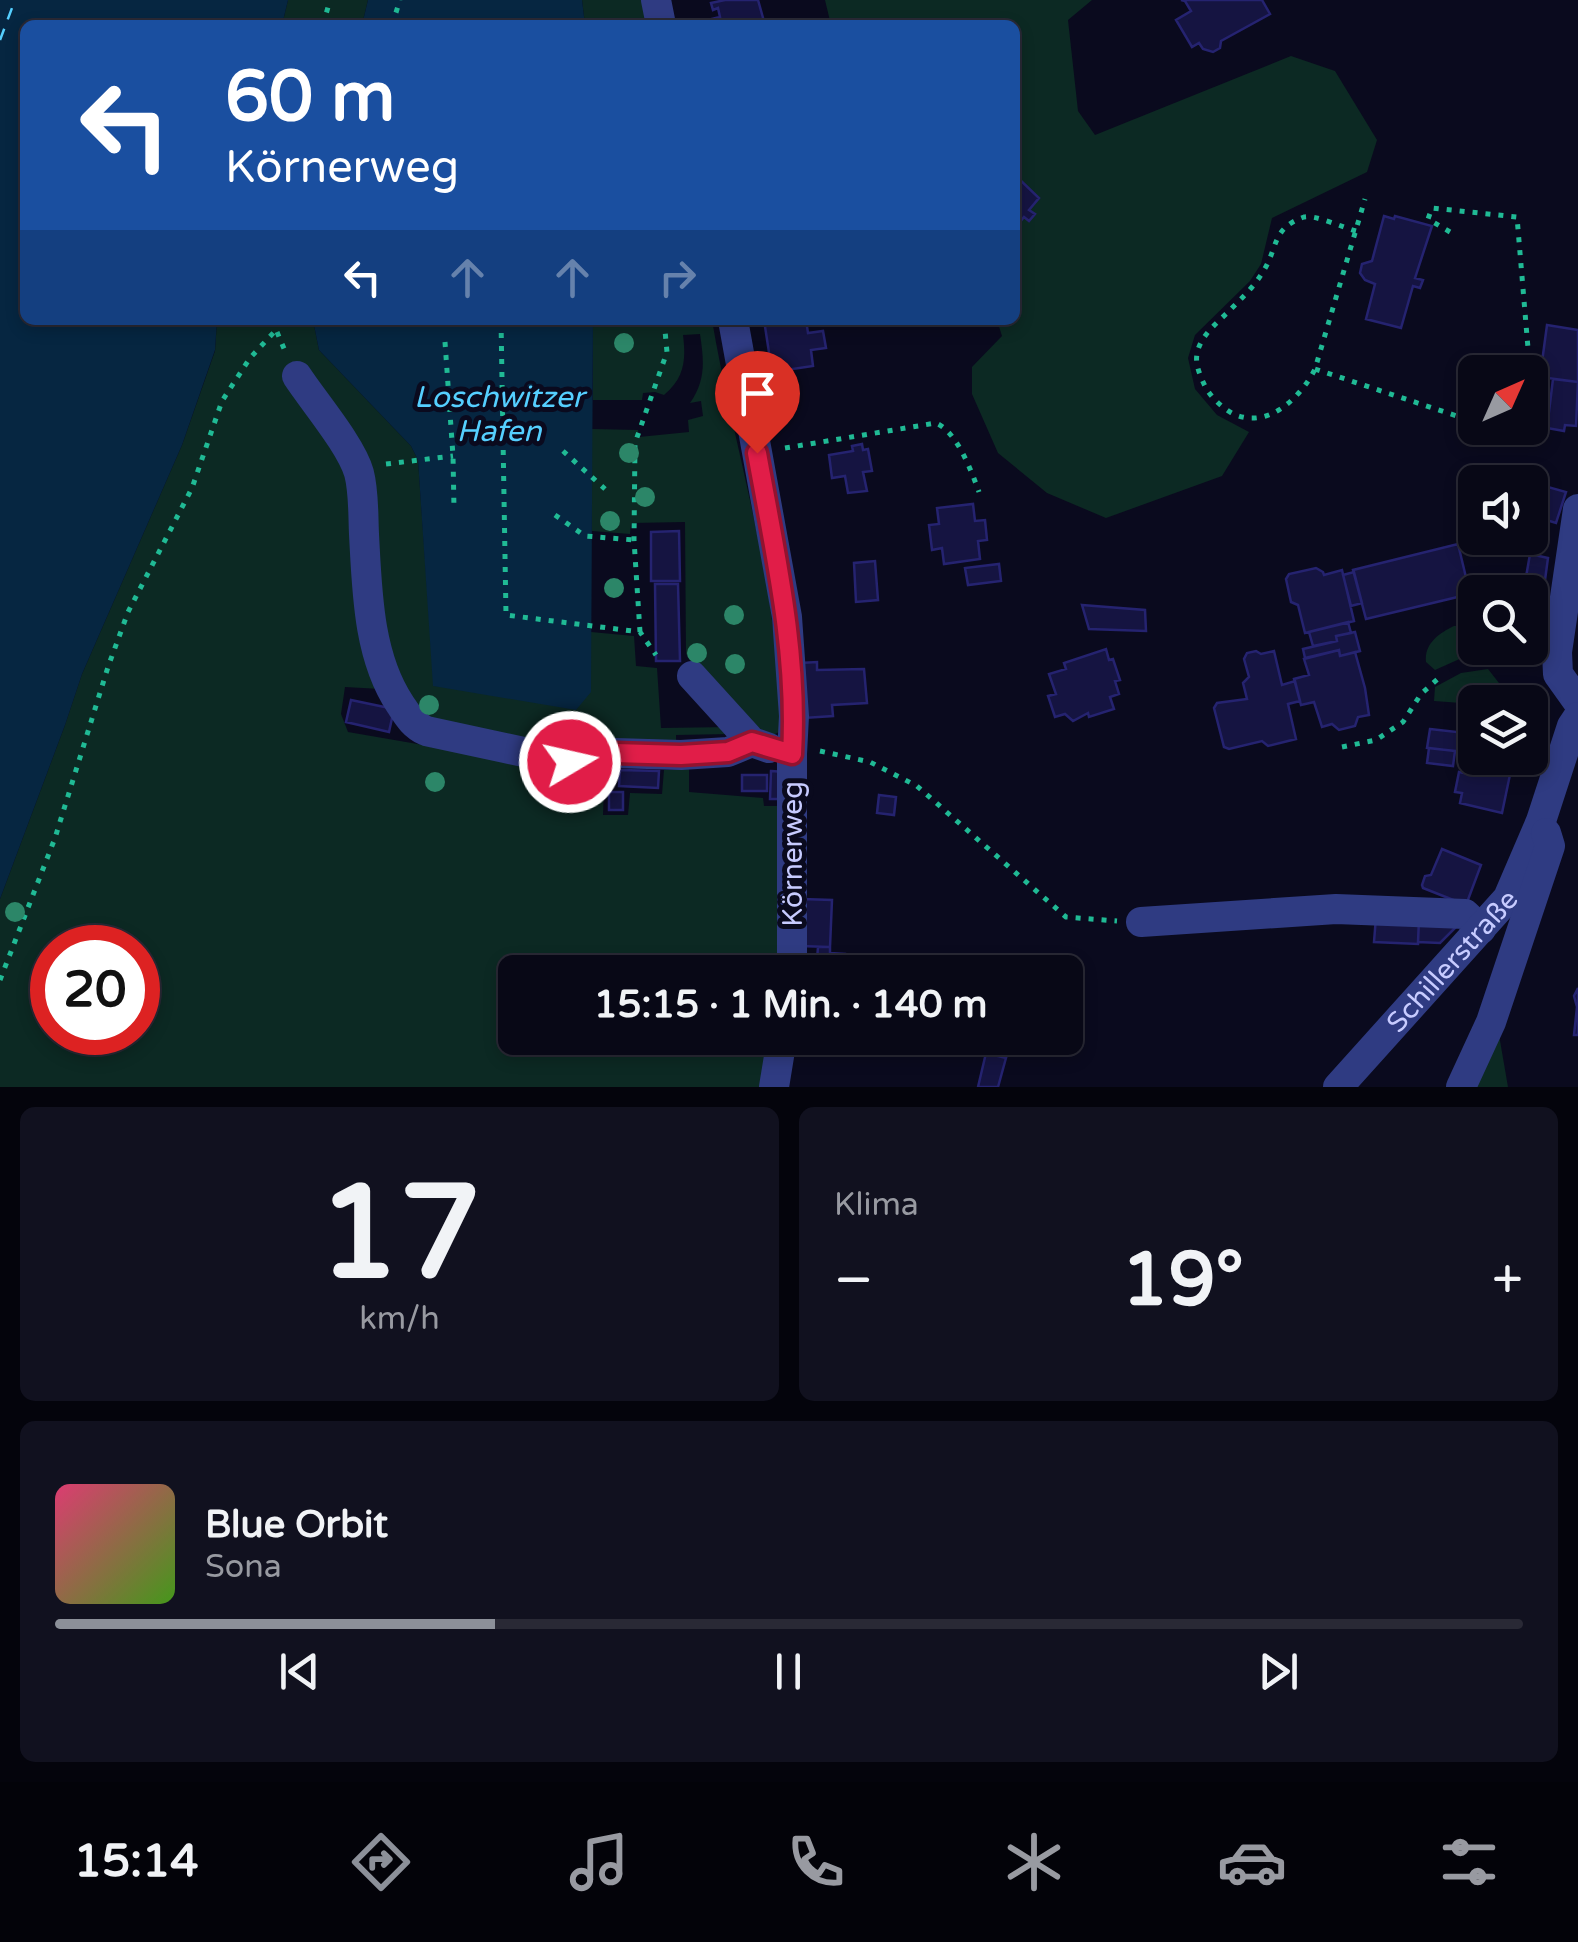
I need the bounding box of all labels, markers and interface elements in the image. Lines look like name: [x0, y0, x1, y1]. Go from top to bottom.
text: 60 m: [225, 56, 395, 140]
icon: left: [60, 60, 190, 190]
text: Körnerweg: [225, 141, 459, 195]
icon: left: [335, 250, 390, 305]
icon: ahead: [440, 250, 495, 305]
icon: ahead: [545, 250, 600, 305]
icon: right: [650, 250, 705, 305]
pin: [715, 351, 800, 454]
north arrow: [1458, 355, 1548, 445]
map controls: [1458, 355, 1548, 775]
icon: arrive: [730, 366, 785, 421]
water label: Loschwitzer Hafen: [414, 379, 588, 450]
button: sound: [1458, 465, 1548, 555]
button: search: [1458, 575, 1548, 665]
button: layers: [1458, 685, 1548, 775]
position arrow: [518, 710, 622, 814]
street label: Körnerweg: [776, 781, 810, 927]
street label: Schillerstraße: [1380, 883, 1525, 1040]
speed limit sign: 20: [30, 925, 160, 1055]
text: 15:15 · 1 Min. · 140 m: [594, 982, 987, 1028]
text: 17: [318, 1157, 481, 1313]
text: Klima: [834, 1186, 919, 1224]
text: 19°: [1121, 1235, 1244, 1325]
text: −: [834, 1248, 873, 1314]
text: +: [1492, 1248, 1523, 1314]
text: km/h: [359, 1300, 440, 1338]
text: Blue Orbit: [205, 1502, 388, 1548]
text: Sona: [205, 1548, 282, 1586]
icon: previous: [272, 1644, 327, 1699]
icon: pause: [761, 1644, 816, 1699]
icon: next: [1251, 1644, 1306, 1699]
icon: directions: [346, 1827, 416, 1897]
icon: music: [564, 1827, 634, 1897]
icon: phone: [781, 1827, 851, 1897]
icon: climate: [999, 1827, 1069, 1897]
icon: car: [1217, 1827, 1287, 1897]
icon: filters: [1434, 1827, 1504, 1897]
text: 15:14: [74, 1835, 199, 1889]

